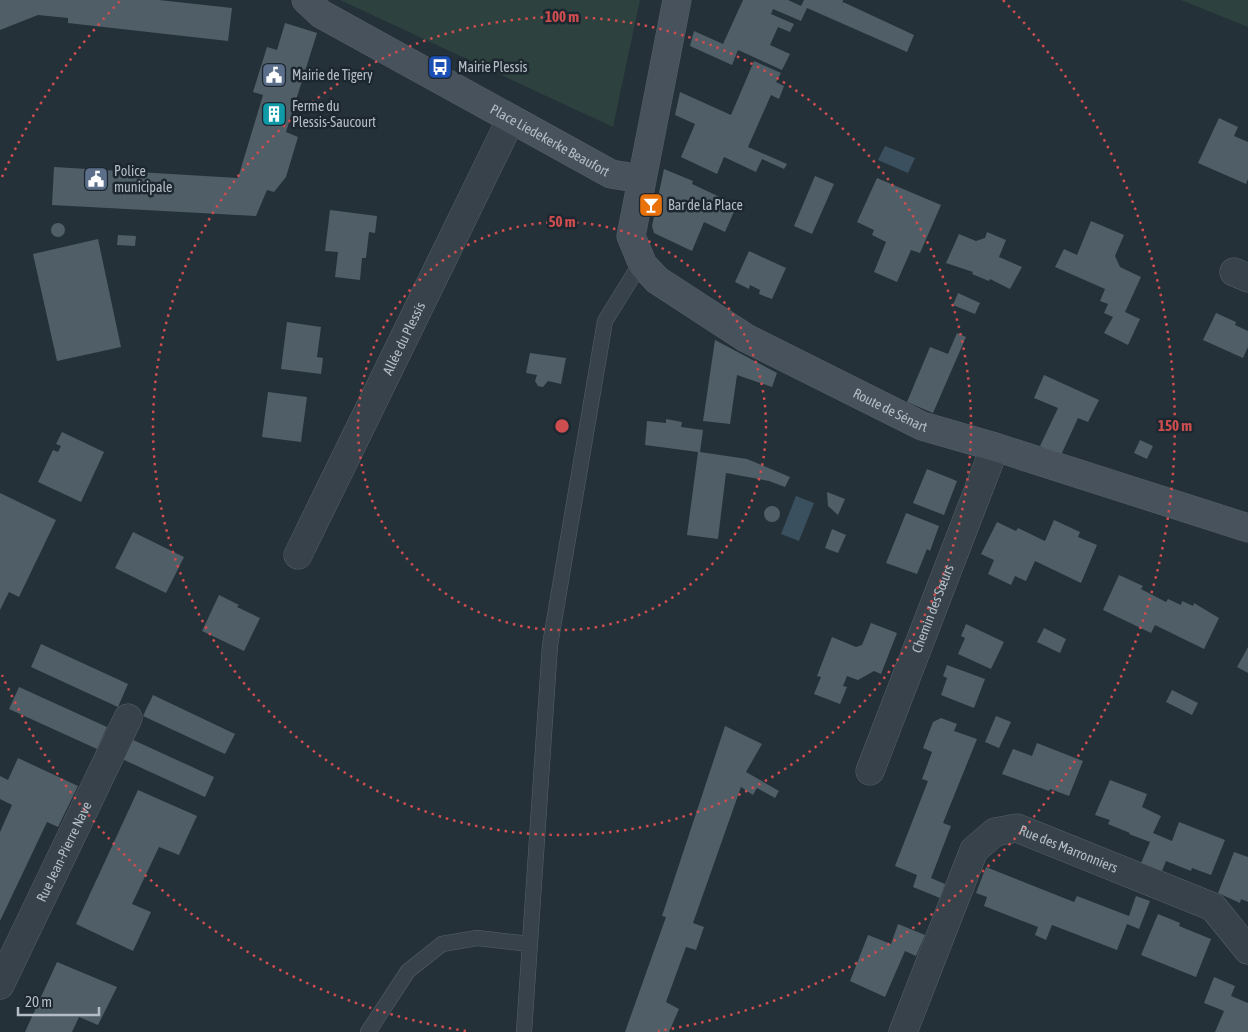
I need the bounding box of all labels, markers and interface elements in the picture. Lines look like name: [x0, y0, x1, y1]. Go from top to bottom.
text: 100 m: [545, 8, 579, 25]
bus stop icon: Mairie Plessis: [427, 54, 453, 80]
place label: Mairie Plessis: [458, 59, 528, 75]
public building icon: Mairie de Tigery: [261, 62, 287, 88]
place label: Mairie de Tigery: [292, 67, 373, 83]
place label: Ferme du Plessis-Saucourt: [292, 98, 376, 130]
building icon: Ferme du Plessis-Saucourt: [261, 101, 287, 127]
street label: Place Liedekerke Beaufort: [487, 101, 612, 180]
place label: Police municipale: [114, 163, 172, 195]
public building icon: Police municipale: [83, 166, 109, 192]
bar icon: Bar de la Place: [638, 192, 664, 218]
place label: Bar de la Place: [668, 197, 743, 213]
text: 50 m: [549, 213, 576, 230]
street label: Allée du Plessis: [379, 299, 428, 377]
street label: Route de Sénart: [851, 385, 929, 435]
centre of rings: [553, 417, 571, 435]
text: 150 m: [1158, 417, 1192, 434]
street label: Chemin des Sœurs: [908, 562, 957, 655]
street label: Rue Jean-Pierre Nave: [33, 799, 95, 904]
street label: Rue des Marronniers: [1017, 822, 1120, 876]
scale bar: [18, 984, 99, 1016]
text: 20 m: [25, 993, 52, 1010]

